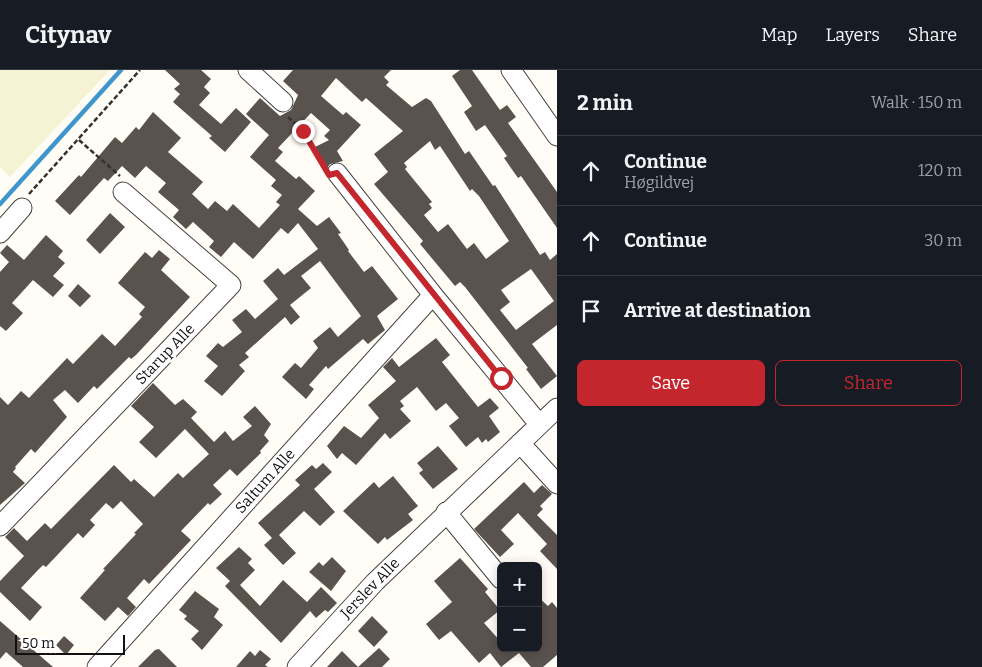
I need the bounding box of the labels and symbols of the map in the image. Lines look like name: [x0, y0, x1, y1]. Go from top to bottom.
route end: [292, 120, 315, 143]
street label: Starup Alle: [132, 320, 198, 388]
route start: [490, 367, 513, 390]
street label: Saltum Alle: [231, 445, 299, 517]
street label: Jerslev Alle: [336, 554, 403, 623]
scale bar: [15, 632, 125, 655]

